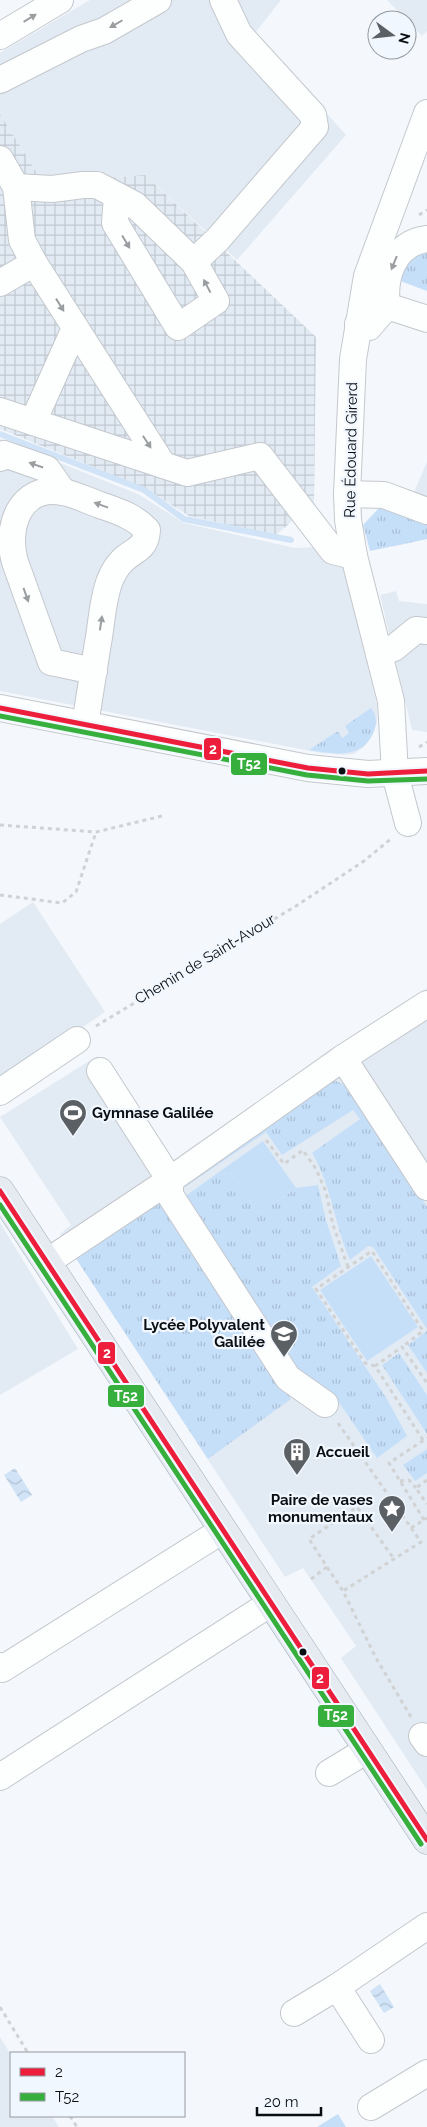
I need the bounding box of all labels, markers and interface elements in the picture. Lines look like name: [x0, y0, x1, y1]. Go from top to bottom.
north arrow: [367, 10, 417, 60]
one-way arrow: [23, 13, 36, 23]
one-way arrow: [108, 20, 123, 28]
text: N: [395, 31, 414, 46]
one-way arrow: [122, 235, 131, 248]
one-way arrow: [390, 256, 398, 271]
one-way arrow: [203, 279, 211, 293]
one-way arrow: [55, 298, 65, 311]
street label: Rue Édouard Girerd: [341, 382, 361, 518]
one-way arrow: [143, 435, 152, 448]
one-way arrow: [28, 461, 43, 469]
one-way arrow: [93, 501, 108, 508]
one-way arrow: [23, 588, 30, 603]
one-way arrow: [98, 615, 106, 631]
line badge: 2: [203, 737, 222, 761]
text: 2: [209, 741, 217, 757]
line badge: T52: [230, 752, 268, 776]
text: T52: [237, 756, 261, 772]
unlabelled marker: [337, 766, 347, 776]
street label: Chemin de Saint-Avour: [132, 910, 279, 1008]
sports icon: Gymnase Galilée: [58, 1098, 88, 1137]
place label: Gymnase Galilée: [92, 1104, 213, 1122]
place label: Lycée Polyvalent Galilée: [143, 1316, 265, 1351]
school or university icon: Lycée Polyvalent Galilée: [269, 1319, 299, 1358]
line badge: 2: [97, 1341, 116, 1365]
text: 2: [103, 1345, 111, 1361]
line badge: T52: [107, 1384, 145, 1408]
text: T52: [114, 1388, 138, 1404]
building icon: Accueil: [282, 1437, 312, 1476]
place label: Accueil: [316, 1443, 370, 1461]
place label: Paire de vases monumentaux: [268, 1491, 373, 1526]
place icon: Paire de vases monumentaux: [377, 1494, 407, 1533]
unlabelled marker: [298, 1647, 308, 1657]
line badge: 2: [311, 1666, 330, 1690]
text: 2: [316, 1670, 324, 1686]
line badge: T52: [317, 1704, 355, 1728]
text: T52: [324, 1707, 348, 1723]
legend: [10, 2052, 185, 2117]
text: 2: [55, 2063, 63, 2081]
scale bar: [257, 2084, 321, 2116]
text: T52: [55, 2088, 80, 2106]
text: 20 m: [264, 2093, 299, 2111]

